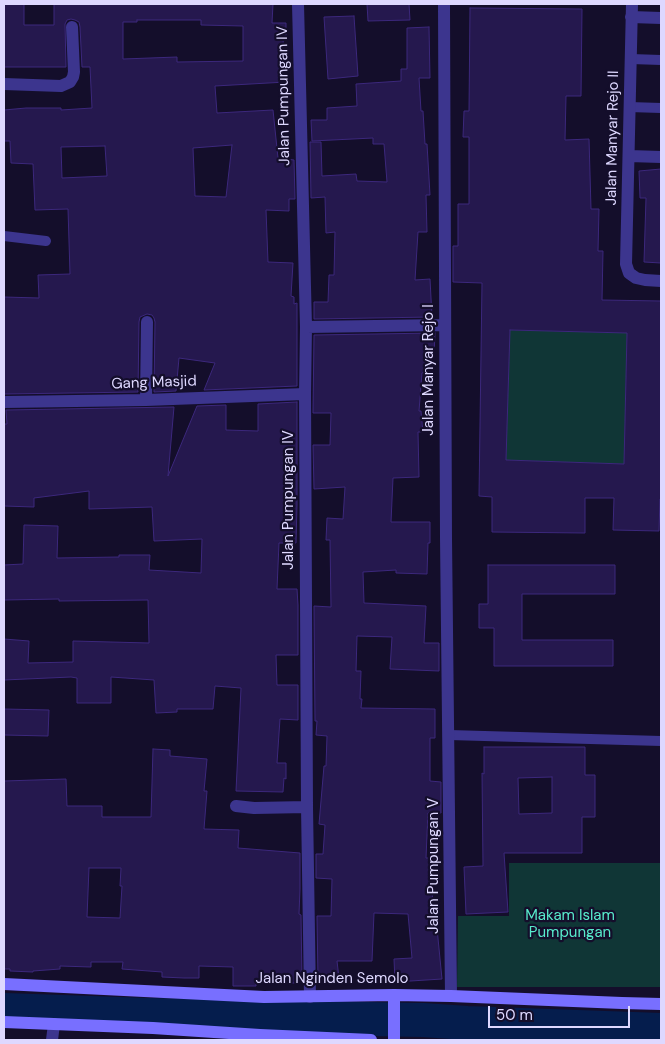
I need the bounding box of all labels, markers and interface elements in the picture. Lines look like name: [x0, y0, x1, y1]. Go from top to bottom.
street label: Jalan Pumpungan IV: [274, 26, 294, 166]
street label: Jalan Manyar Rejo II: [603, 70, 623, 206]
street label: Jalan Manyar Rejo I: [420, 304, 438, 436]
street label: Gang Masjid: [111, 373, 197, 393]
street label: Jalan Pumpungan IV: [280, 430, 298, 570]
street label: Jalan Pumpungan V: [425, 798, 443, 934]
park label: Makam Islam Pumpungan: [525, 907, 615, 942]
street label: Jalan Nginden Semolo: [256, 970, 408, 988]
scale bar: [490, 996, 632, 1028]
text: 50 m: [496, 1005, 533, 1025]

